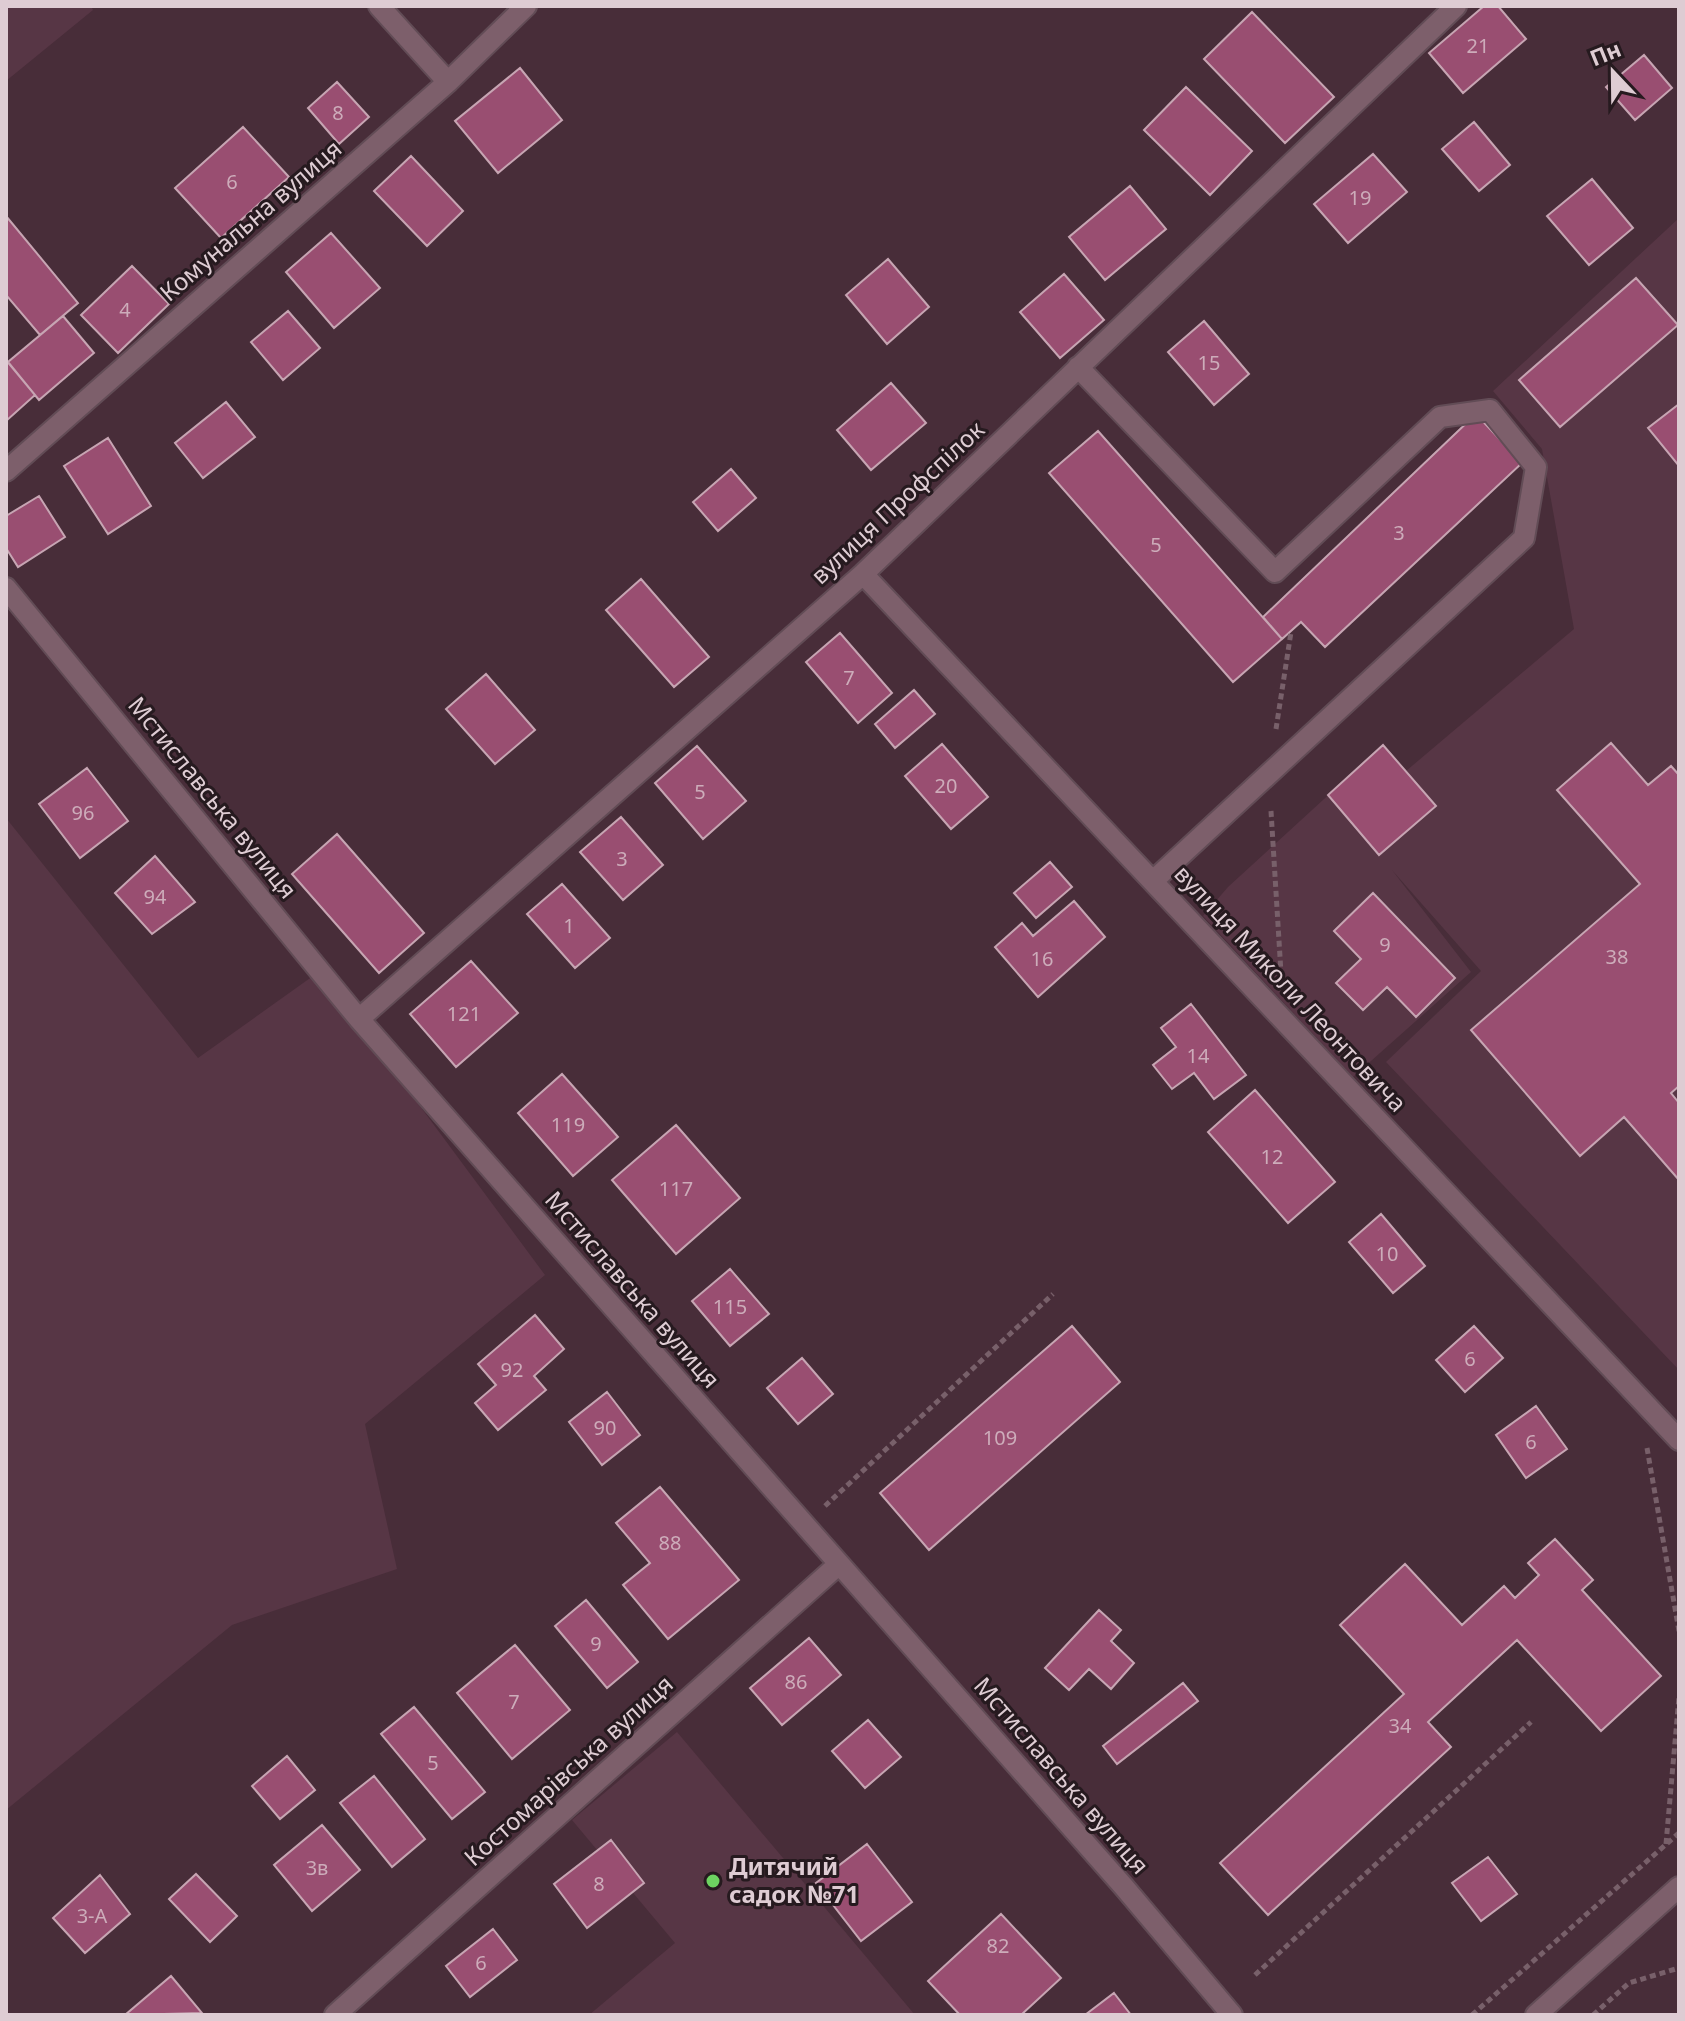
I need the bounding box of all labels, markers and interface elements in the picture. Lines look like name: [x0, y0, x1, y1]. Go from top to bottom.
house number: 21: [1467, 32, 1489, 59]
north arrow: [1573, 32, 1653, 112]
text: Пн: [1585, 33, 1625, 72]
house number: 8: [332, 99, 344, 126]
street label: Комунальна вулиця: [152, 132, 348, 308]
house number: 6: [226, 168, 238, 195]
house number: 19: [1349, 184, 1371, 211]
house number: 4: [119, 296, 131, 323]
house number: 15: [1198, 349, 1220, 376]
street label: вулиця Профспілок: [803, 413, 991, 591]
house number: 3: [1393, 519, 1405, 546]
house number: 5: [1150, 531, 1162, 558]
house number: 7: [843, 664, 855, 691]
street label: Мстиславська вулиця: [121, 689, 305, 905]
house number: 20: [935, 772, 957, 799]
house number: 5: [694, 778, 706, 805]
house number: 96: [72, 799, 94, 826]
house number: 3: [616, 845, 628, 872]
street label: вулиця Миколи Леонтовича: [1168, 857, 1415, 1119]
house number: 94: [144, 883, 167, 910]
house number: 1: [563, 912, 575, 939]
house number: 9: [1379, 931, 1391, 958]
house number: 38: [1606, 943, 1628, 970]
house number: 16: [1031, 945, 1053, 972]
house number: 121: [447, 1000, 481, 1027]
house number: 14: [1187, 1042, 1210, 1069]
house number: 119: [551, 1111, 585, 1138]
house number: 12: [1261, 1143, 1283, 1170]
house number: 117: [659, 1175, 693, 1202]
street label: Мстиславська вулиця: [538, 1183, 728, 1395]
house number: 10: [1376, 1240, 1398, 1267]
house number: 115: [713, 1293, 747, 1320]
house number: 6: [1464, 1345, 1476, 1372]
house number: 92: [501, 1356, 523, 1383]
house number: 90: [594, 1414, 616, 1441]
house number: 109: [983, 1424, 1017, 1451]
house number: 6: [1525, 1428, 1537, 1455]
house number: 88: [659, 1529, 681, 1556]
house number: 9: [590, 1630, 602, 1657]
street label: Костомарівська вулиця: [456, 1667, 680, 1873]
house number: 86: [785, 1668, 807, 1695]
street label: Мстиславська вулиця: [967, 1669, 1157, 1881]
house number: 7: [508, 1688, 520, 1715]
house number: 34: [1389, 1712, 1412, 1739]
house number: 5: [427, 1749, 439, 1776]
place label: Дитячий садок №71: [729, 1849, 859, 1910]
house number: 3в: [306, 1854, 328, 1881]
house number: 8: [593, 1870, 605, 1897]
marker: Дитячий садок №71: [704, 1872, 722, 1890]
house number: 3-А: [77, 1902, 108, 1929]
house number: 82: [987, 1932, 1009, 1959]
house number: 6: [475, 1949, 487, 1976]

